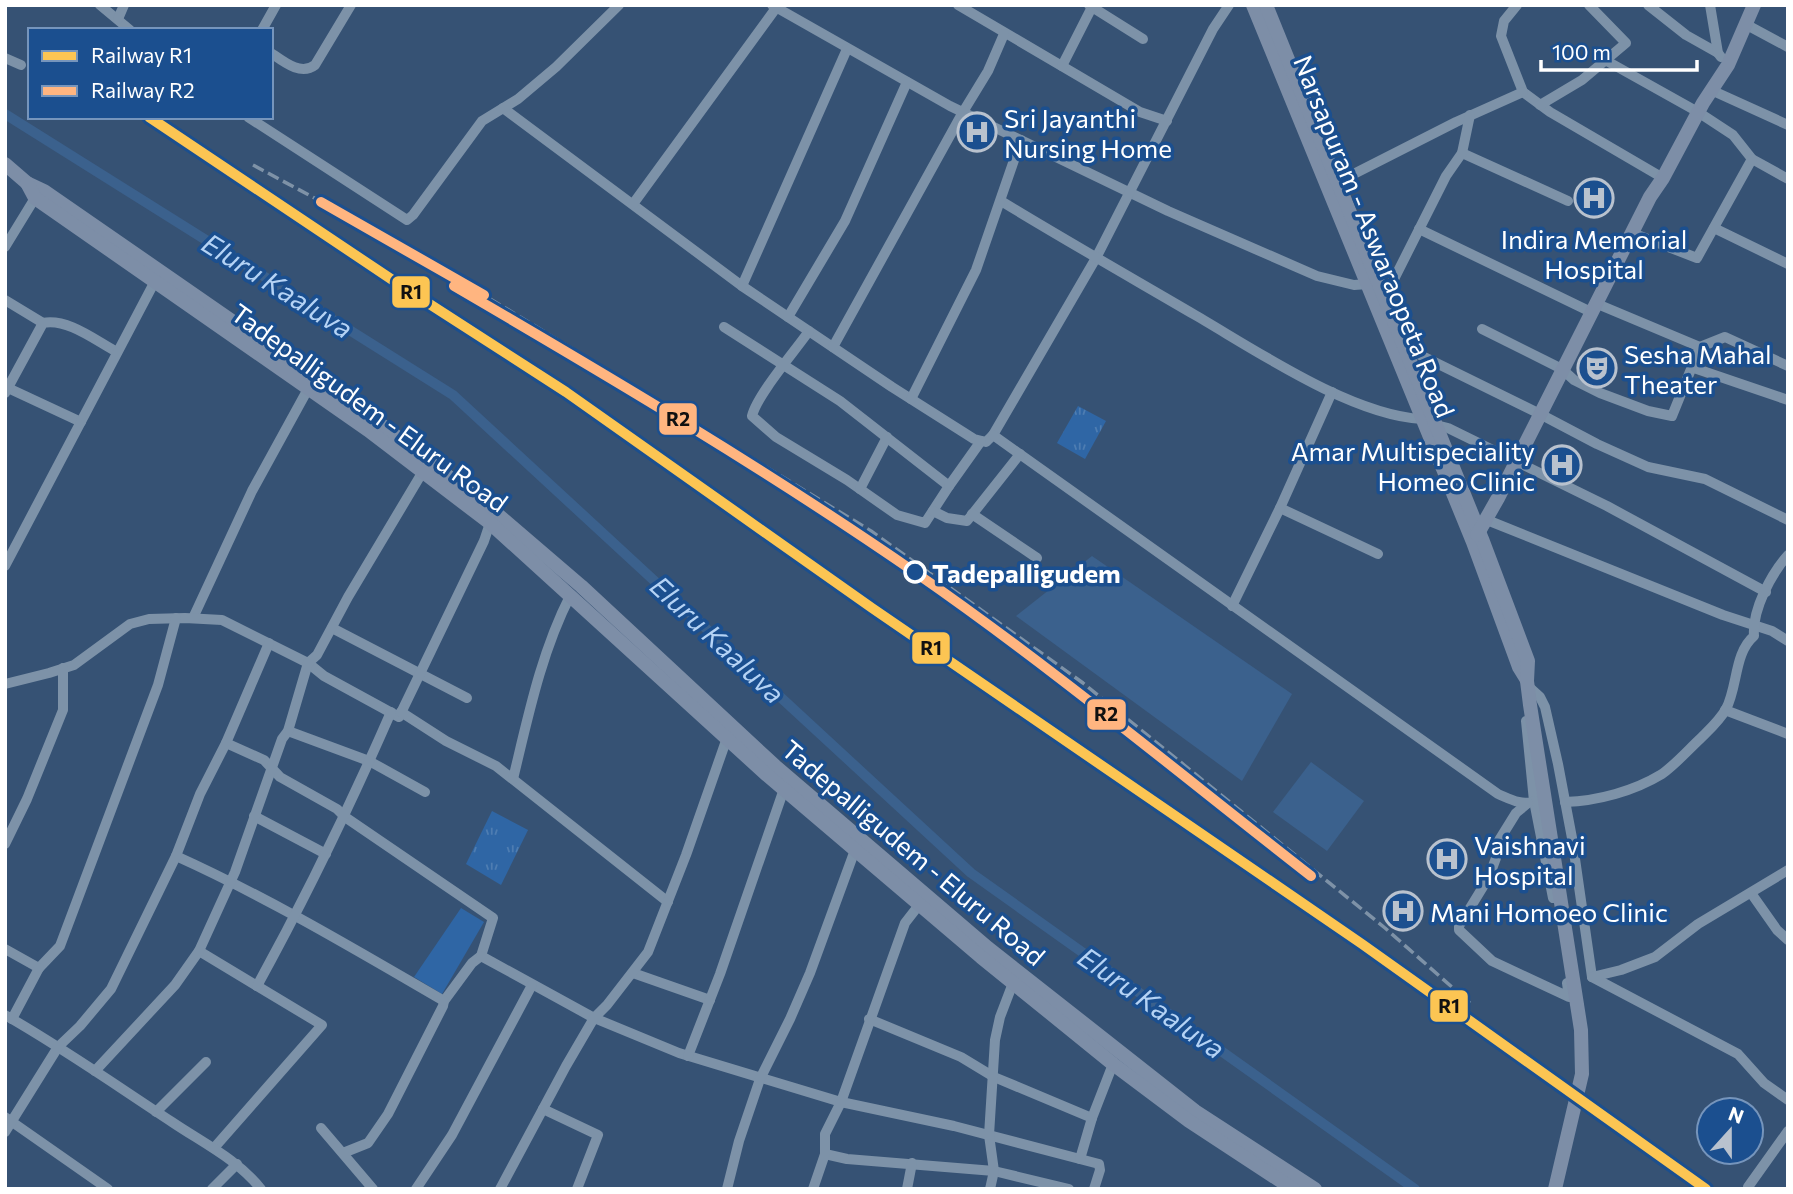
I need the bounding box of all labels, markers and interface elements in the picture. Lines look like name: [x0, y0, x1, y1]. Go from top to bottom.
legend: [28, 28, 273, 119]
scale bar: [1541, 28, 1697, 72]
text: 100 m: [1552, 39, 1611, 64]
text: Railway R1: [91, 42, 192, 67]
street label: Narsapuram - Aswaraopeta Road: [1288, 51, 1462, 421]
text: Railway R2: [91, 77, 195, 102]
place label: Sri Jayanthi Nursing Home: [1004, 102, 1172, 163]
hospital icon: Sri Jayanthi Nursing Home: [956, 111, 998, 153]
hospital icon: Indira Memorial Hospital: [1573, 177, 1615, 219]
place label: Indira Memorial Hospital: [1501, 223, 1687, 284]
water label: Eluru Kaaluva: [196, 225, 360, 345]
line badge: R1: [391, 275, 431, 309]
text: R1: [400, 280, 422, 303]
street label: Tadepalligudem - Eluru Road: [226, 296, 514, 518]
place label: Sesha Mahal Theater: [1624, 338, 1772, 399]
theatre icon: Sesha Mahal Theater: [1576, 347, 1618, 389]
line badge: R2: [658, 402, 698, 436]
text: R2: [666, 407, 690, 430]
place label: Amar Multispeciality Homeo Clinic: [1291, 435, 1535, 496]
hospital icon: Amar Multispeciality Homeo Clinic: [1541, 444, 1583, 486]
place label: Tadepalligudem: [932, 557, 1121, 588]
marker: Tadepalligudem: [904, 561, 926, 583]
water label: Eluru Kaaluva: [644, 568, 792, 710]
line badge: R1: [911, 631, 951, 665]
text: R1: [920, 636, 942, 659]
line badge: R2: [1086, 698, 1127, 731]
text: R2: [1094, 702, 1118, 725]
street label: Tadepalligudem - Eluru Road: [776, 733, 1052, 971]
place label: Vaishnavi Hospital: [1474, 829, 1586, 890]
hospital icon: Vaishnavi Hospital: [1426, 838, 1468, 880]
hospital icon: Mani Homoeo Clinic: [1382, 890, 1424, 932]
place label: Mani Homoeo Clinic: [1430, 896, 1668, 927]
water label: Eluru Kaaluva: [1072, 939, 1232, 1065]
line badge: R1: [1429, 989, 1469, 1023]
text: R1: [1438, 994, 1460, 1017]
north arrow: [1695, 1096, 1765, 1166]
text: N: [1725, 1101, 1747, 1128]

